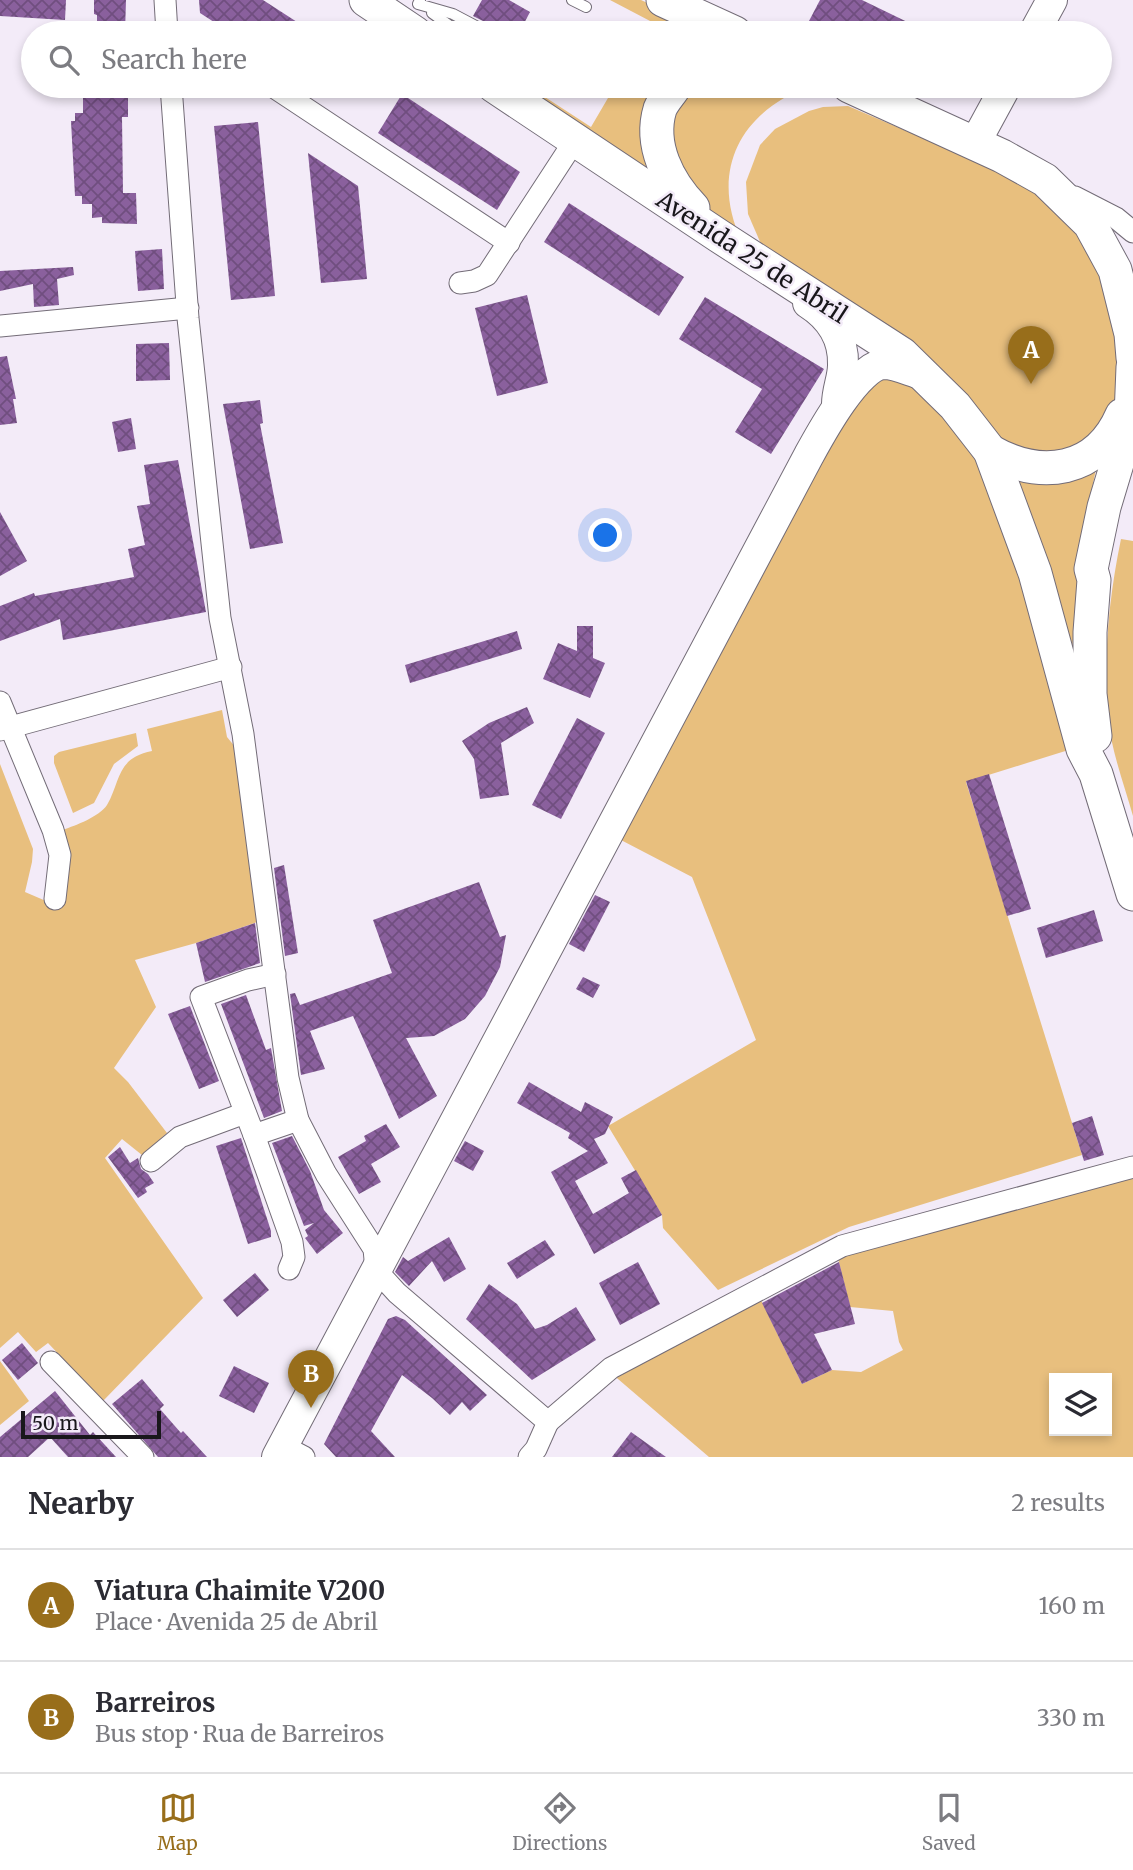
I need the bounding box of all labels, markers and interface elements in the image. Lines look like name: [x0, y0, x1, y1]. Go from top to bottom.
search box: [21, 21, 1112, 98]
icon: search: [45, 41, 83, 79]
text: Search here: [101, 43, 247, 76]
street label: Avenida 25 de Abril: [650, 183, 853, 330]
pin: A: [1008, 326, 1054, 384]
your location: [588, 518, 622, 552]
pin: B: [288, 1350, 334, 1408]
map controls: [1049, 1373, 1112, 1436]
button: layers: [1049, 1373, 1112, 1436]
scale bar: [21, 1408, 161, 1440]
text: 50 m: [32, 1411, 78, 1435]
text: Nearby: [28, 1484, 134, 1522]
text: 2 results: [1011, 1488, 1105, 1517]
text: Viatura Chaimite V200: [95, 1574, 385, 1607]
text: A: [43, 1591, 59, 1620]
text: 160 m: [1039, 1591, 1105, 1620]
text: Place · Avenida 25 de Abril: [95, 1607, 378, 1636]
text: Barreiros: [95, 1686, 215, 1719]
text: B: [43, 1703, 59, 1732]
text: 330 m: [1037, 1703, 1105, 1732]
text: Bus stop · Rua de Barreiros: [95, 1719, 384, 1748]
tab: Map: [157, 1789, 198, 1855]
tab: Directions: [512, 1789, 607, 1855]
tab: Saved: [922, 1789, 976, 1855]

